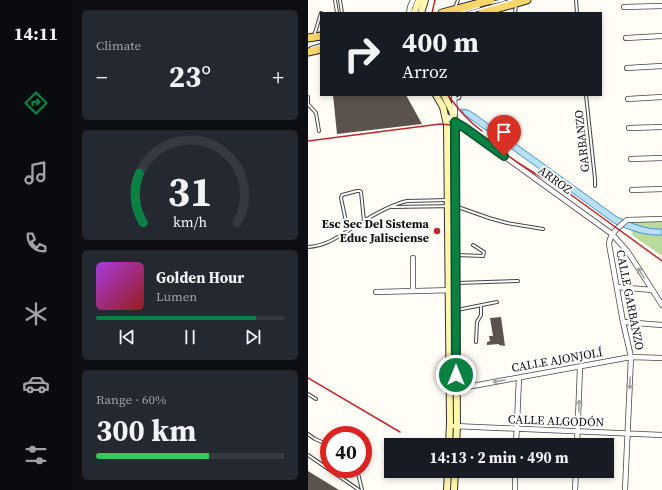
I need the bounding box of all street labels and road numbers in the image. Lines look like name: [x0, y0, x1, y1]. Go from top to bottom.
street label: GARBANZO: [571, 109, 593, 173]
street label: ARROZ: [535, 162, 576, 198]
street label: CALLE GARBANZO: [612, 248, 648, 352]
street label: CALLE AJONJOLÍ: [510, 344, 604, 376]
street label: CALLE ALGODÓN: [508, 411, 605, 431]

